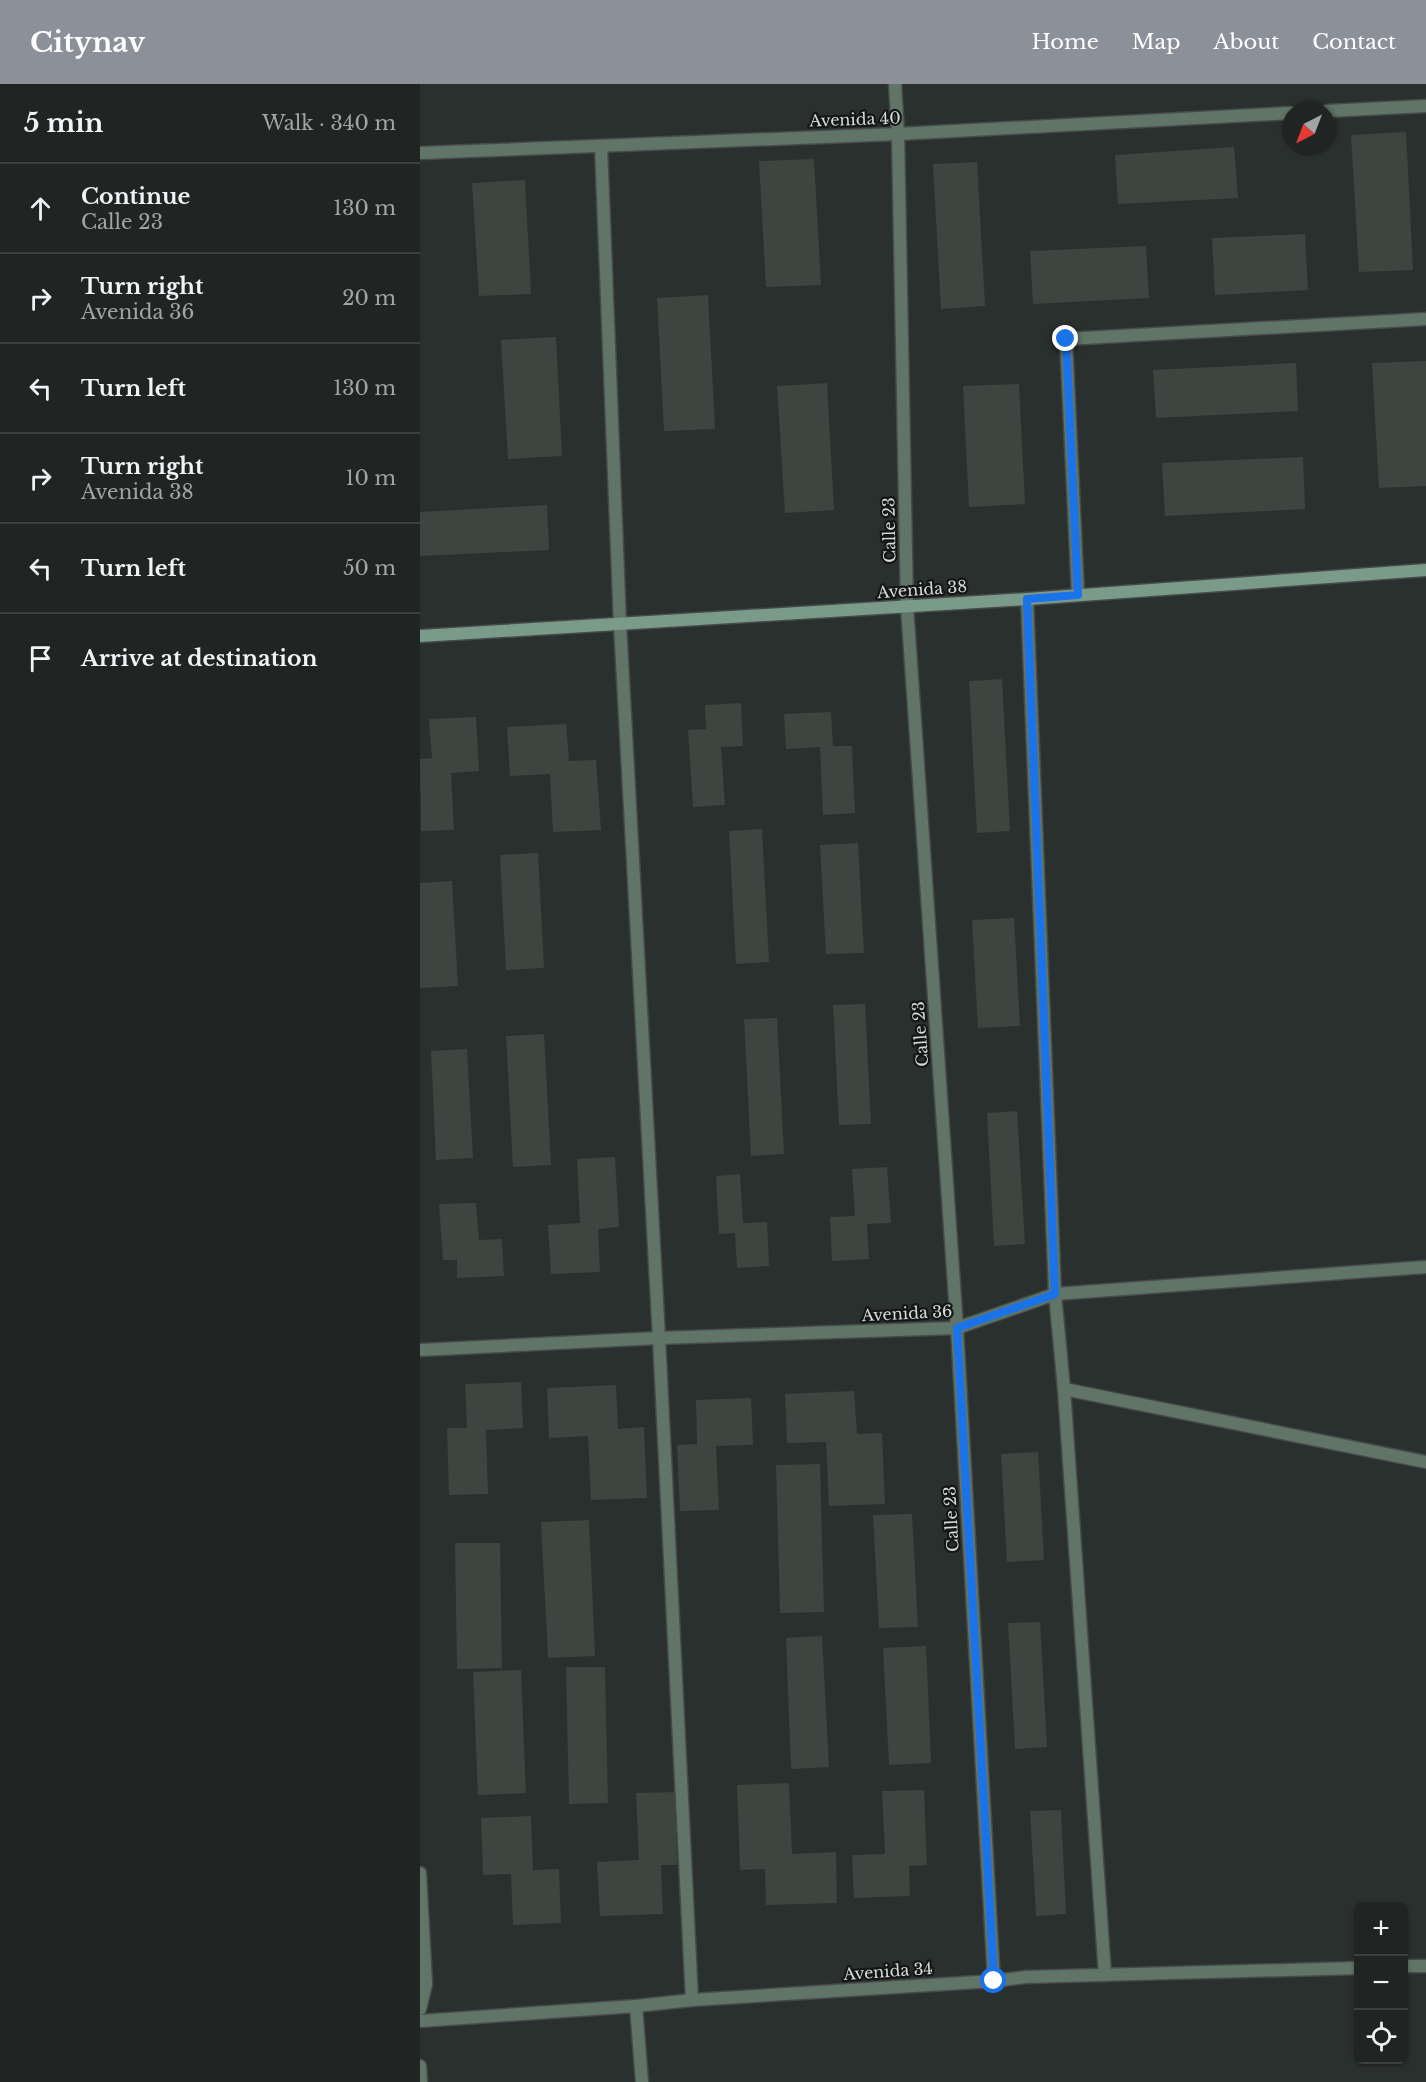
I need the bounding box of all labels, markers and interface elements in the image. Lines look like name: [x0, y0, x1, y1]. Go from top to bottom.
text: Citynav: [30, 25, 145, 60]
text: Home: [1032, 29, 1099, 55]
text: Map: [1132, 29, 1180, 55]
text: About: [1213, 29, 1279, 55]
text: Contact: [1312, 29, 1396, 55]
north arrow: [1282, 102, 1336, 156]
text: 5 min: [24, 107, 103, 139]
street label: Avenida 40: [808, 107, 901, 131]
text: Walk · 340 m: [262, 111, 396, 135]
text: Continue: [81, 183, 190, 210]
icon: ahead: [24, 192, 57, 225]
text: 130 m: [333, 196, 396, 220]
text: Calle 23: [81, 210, 163, 234]
text: Turn right: [81, 273, 203, 300]
icon: right: [24, 282, 57, 315]
text: 20 m: [342, 286, 396, 310]
text: Avenida 36: [81, 300, 194, 324]
route end: [1052, 325, 1078, 351]
icon: left: [24, 372, 57, 405]
text: Turn left: [81, 375, 186, 402]
text: 130 m: [333, 376, 396, 400]
text: Turn right: [81, 453, 203, 480]
icon: right: [24, 462, 57, 495]
text: 10 m: [346, 466, 396, 490]
text: Avenida 38: [81, 480, 194, 504]
street label: Calle 23: [878, 497, 900, 563]
icon: left: [24, 552, 57, 585]
text: Turn left: [81, 555, 186, 582]
text: 50 m: [343, 556, 396, 580]
street label: Avenida 38: [875, 576, 968, 602]
icon: arrive: [24, 642, 57, 675]
text: Arrive at destination: [81, 645, 318, 672]
street label: Calle 23: [908, 1001, 932, 1067]
street label: Avenida 36: [860, 1301, 953, 1325]
street label: Calle 23: [939, 1486, 963, 1552]
map controls: [1354, 1902, 1408, 2064]
button: +: [1354, 1902, 1408, 1956]
button: −: [1354, 1956, 1408, 2010]
street label: Avenida 34: [842, 1958, 933, 1984]
route start: [980, 1967, 1006, 1993]
button: locate: [1354, 2010, 1408, 2064]

